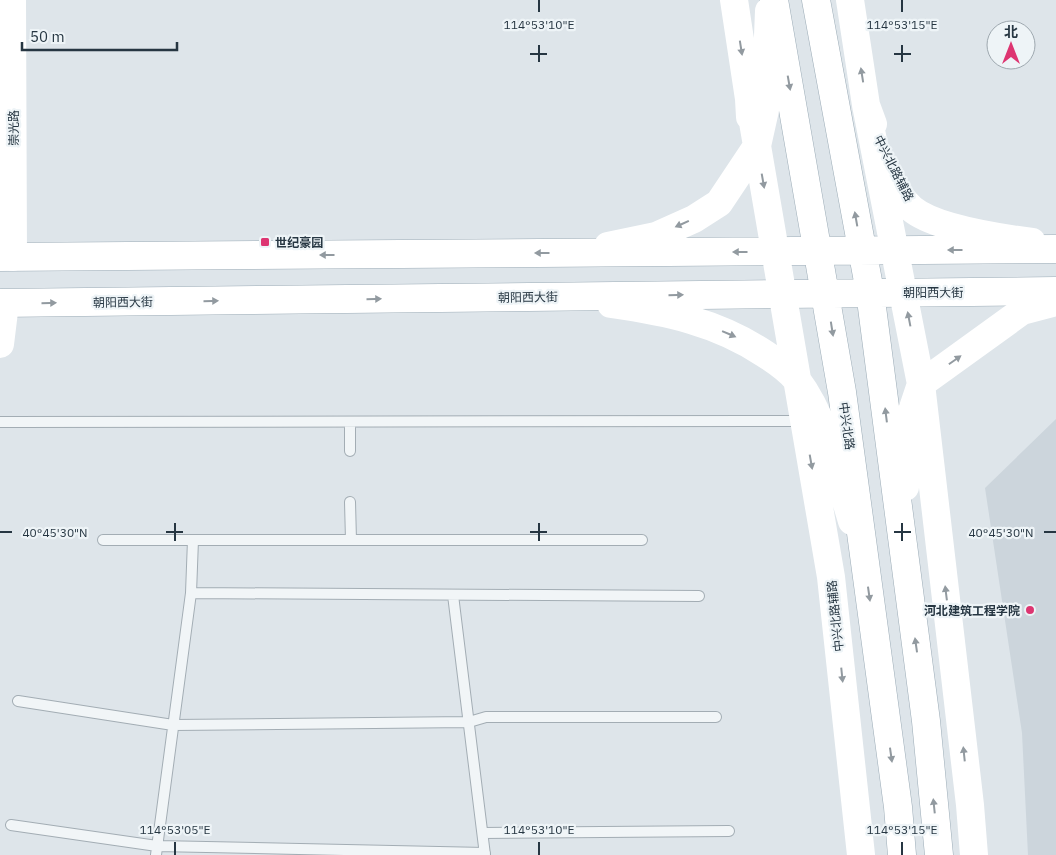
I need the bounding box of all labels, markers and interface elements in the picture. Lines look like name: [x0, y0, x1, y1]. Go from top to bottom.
text: 114°53'10"E: [504, 17, 574, 32]
text: 114°53'15"E: [867, 17, 937, 32]
scale bar: [22, 20, 178, 52]
north arrow: [986, 20, 1036, 70]
text: 北: [1004, 23, 1018, 41]
text: 50 m: [30, 27, 65, 46]
one-way arrow: [738, 41, 746, 57]
one-way arrow: [858, 67, 866, 83]
one-way arrow: [785, 75, 793, 91]
street label: 崇光路: [6, 110, 21, 146]
street label: 中兴北路辅路: [871, 133, 917, 203]
one-way arrow: [760, 174, 768, 190]
one-way arrow: [851, 211, 859, 227]
one-way arrow: [675, 221, 689, 229]
place label: 世纪豪园: [275, 235, 323, 250]
marker: 世纪豪园: [259, 236, 271, 248]
one-way arrow: [947, 246, 963, 254]
one-way arrow: [732, 248, 748, 256]
one-way arrow: [534, 249, 550, 257]
one-way arrow: [319, 251, 335, 259]
street label: 朝阳西大街: [903, 285, 963, 300]
street label: 朝阳西大街: [498, 289, 558, 305]
one-way arrow: [668, 291, 684, 299]
street label: 朝阳西大街: [93, 294, 153, 310]
one-way arrow: [366, 295, 382, 303]
one-way arrow: [203, 297, 219, 305]
one-way arrow: [41, 299, 57, 307]
one-way arrow: [904, 310, 912, 326]
one-way arrow: [828, 321, 836, 337]
one-way arrow: [722, 330, 736, 338]
one-way arrow: [948, 355, 961, 365]
street label: 中兴北路: [836, 401, 858, 451]
one-way arrow: [882, 406, 890, 422]
one-way arrow: [807, 454, 815, 470]
text: 40°45'30"N: [22, 525, 88, 540]
text: 40°45'30"N: [968, 525, 1034, 540]
street label: 中兴北路辅路: [824, 579, 846, 653]
one-way arrow: [942, 585, 950, 601]
one-way arrow: [866, 586, 874, 602]
place label: 河北建筑工程学院: [924, 603, 1020, 618]
marker: 河北建筑工程学院: [1024, 604, 1036, 616]
one-way arrow: [912, 637, 920, 653]
one-way arrow: [838, 667, 846, 683]
one-way arrow: [960, 746, 968, 762]
one-way arrow: [887, 747, 895, 763]
one-way arrow: [930, 798, 938, 814]
text: 114°53'05"E: [140, 822, 210, 837]
text: 114°53'10"E: [504, 822, 574, 837]
text: 114°53'15"E: [867, 822, 937, 837]

